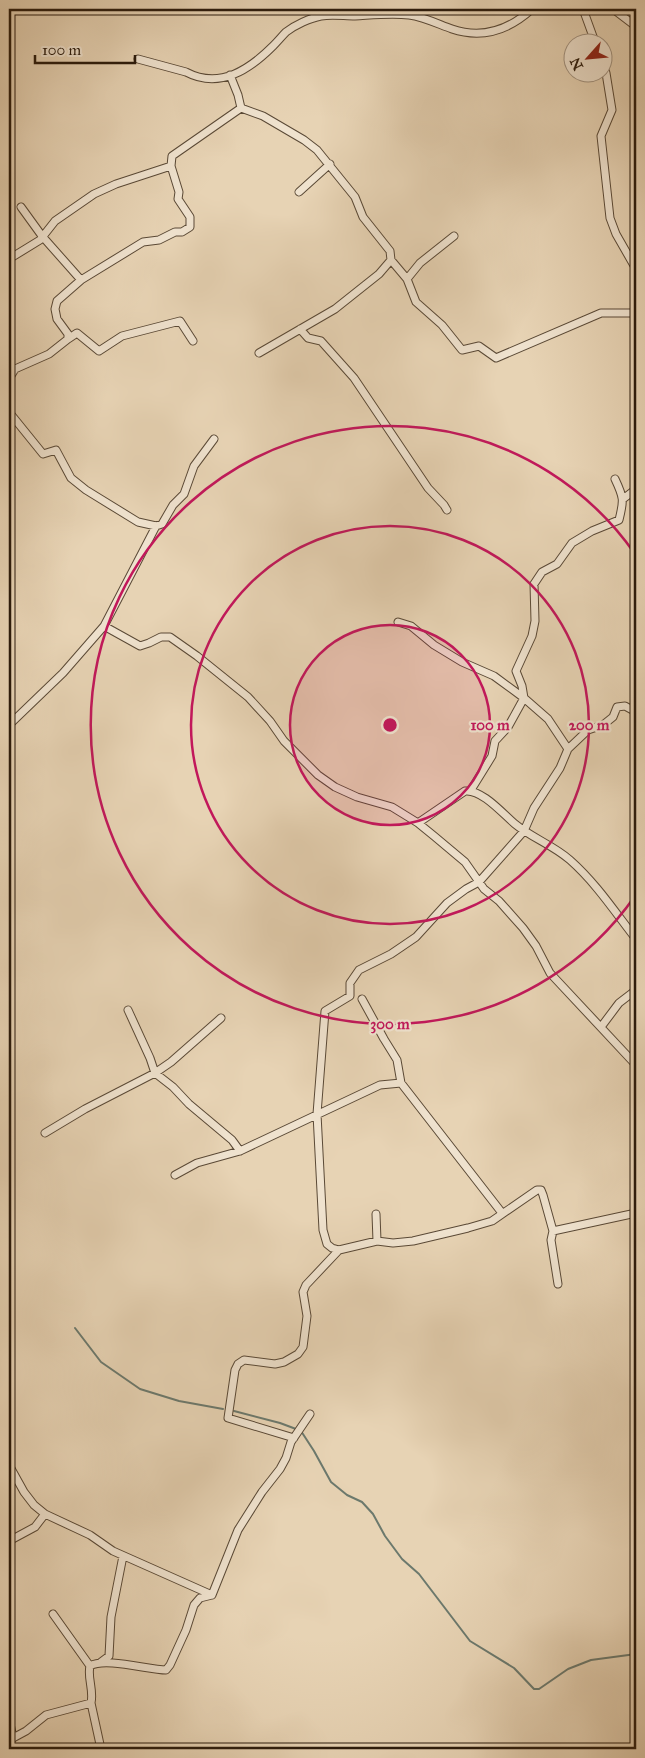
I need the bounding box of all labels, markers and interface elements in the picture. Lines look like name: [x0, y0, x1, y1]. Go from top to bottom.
scale bar: [35, 32, 135, 64]
north arrow: [562, 32, 612, 82]
text: 100 m: [42, 41, 82, 59]
text: N: [567, 54, 587, 73]
centre of rings: [381, 716, 399, 734]
text: 100 m: [470, 716, 510, 734]
text: 200 m: [569, 716, 610, 734]
text: 300 m: [370, 1015, 410, 1034]

